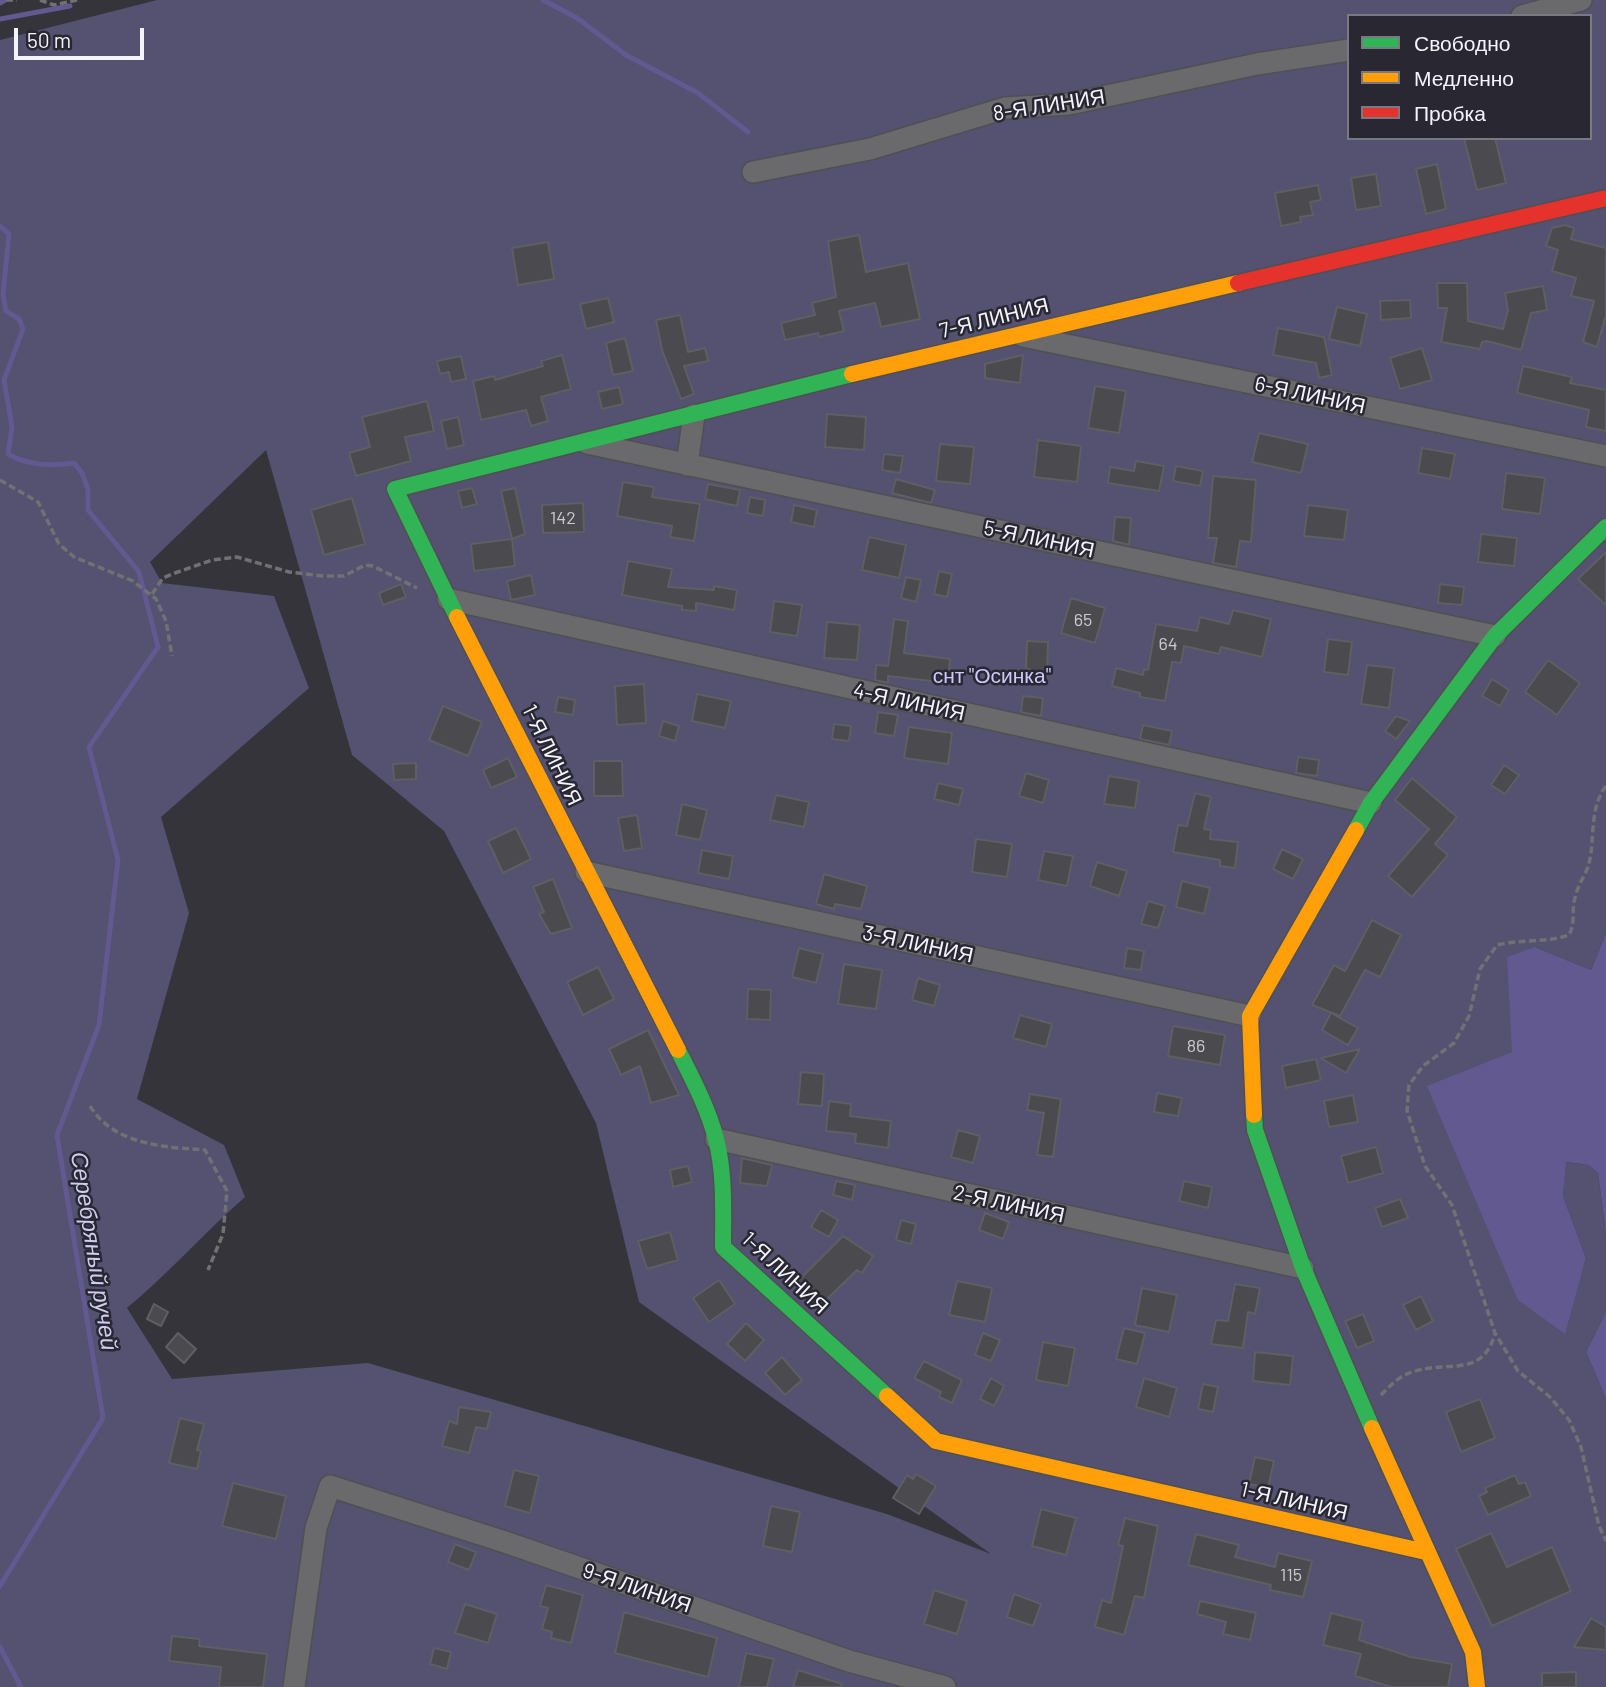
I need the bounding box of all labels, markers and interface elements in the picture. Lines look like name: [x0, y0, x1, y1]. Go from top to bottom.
scale bar: [18, 14, 147, 58]
legend: [1347, 14, 1592, 140]
text: 50 m: [27, 27, 71, 52]
text: Свободно: [1414, 30, 1511, 55]
text: Медленно: [1414, 65, 1514, 90]
street label: 8-Я ЛИНИЯ: [991, 84, 1107, 126]
text: Пробка: [1414, 100, 1486, 125]
street label: 7-Я ЛИНИЯ: [937, 292, 1051, 344]
street label: 6-Я ЛИНИЯ: [1252, 371, 1368, 419]
house number: 142: [550, 507, 576, 529]
street label: 5-Я ЛИНИЯ: [981, 515, 1097, 563]
house number: 65: [1074, 609, 1092, 631]
house number: 64: [1158, 633, 1178, 655]
park label: снт "Осинка": [933, 663, 1051, 689]
street label: 4-Я ЛИНИЯ: [851, 678, 967, 726]
street label: 1-Я ЛИНИЯ: [517, 700, 587, 810]
street label: 3-Я ЛИНИЯ: [860, 920, 976, 968]
house number: 86: [1187, 1035, 1205, 1057]
water label: Серебряный ручей: [65, 1150, 123, 1352]
street label: 2-Я ЛИНИЯ: [951, 1180, 1067, 1228]
street label: 1-Я ЛИНИЯ: [736, 1227, 834, 1319]
street label: 1-Я ЛИНИЯ: [1238, 1476, 1350, 1526]
street label: 9-Я ЛИНИЯ: [580, 1558, 694, 1618]
house number: 115: [1280, 1564, 1302, 1586]

